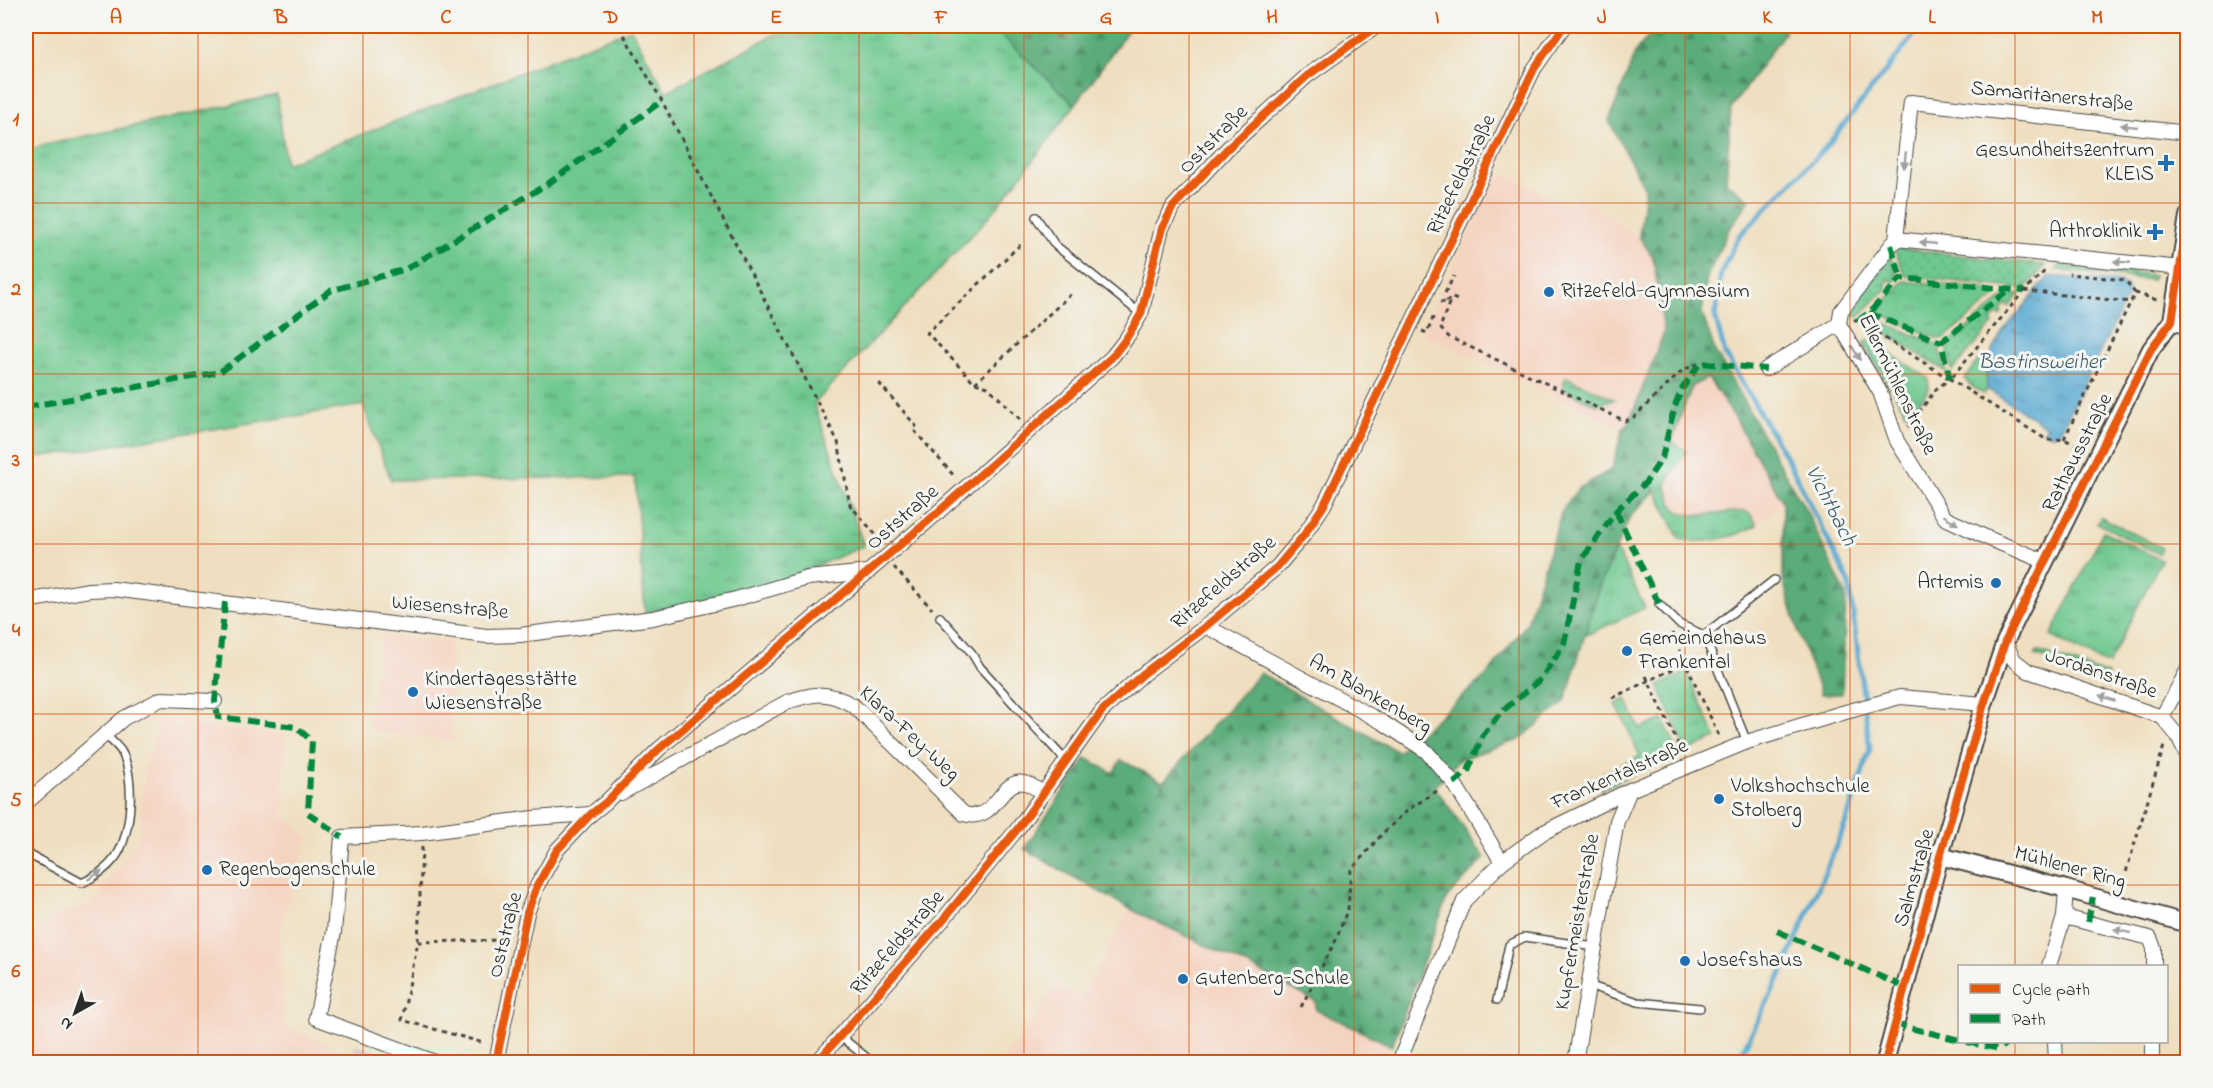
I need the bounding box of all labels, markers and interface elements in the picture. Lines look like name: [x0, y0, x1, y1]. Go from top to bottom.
text: A: [110, 4, 122, 33]
text: B: [273, 4, 288, 33]
text: C: [441, 4, 452, 33]
text: D: [603, 4, 618, 33]
text: E: [770, 4, 782, 33]
text: F: [934, 4, 948, 33]
text: G: [1100, 4, 1113, 33]
text: H: [1266, 4, 1278, 33]
text: I: [1435, 4, 1440, 33]
text: J: [1597, 4, 1607, 33]
text: K: [1762, 4, 1773, 33]
text: L: [1928, 4, 1936, 33]
text: M: [2091, 4, 2103, 33]
street label: Samaritanerstraße: [1969, 74, 2135, 121]
street label: Oststraße: [1172, 98, 1256, 182]
text: 1: [13, 106, 20, 135]
street label: Ritzefeldstraße: [1420, 109, 1504, 241]
one-way arrow: [2120, 122, 2139, 131]
place label: Gesundheitszentrum KLEIS: [1975, 136, 2154, 190]
one-way arrow: [1900, 151, 1910, 170]
marker: Gesundheitszentrum KLEIS: [2159, 156, 2173, 170]
place label: Arthroklinik: [2049, 217, 2143, 247]
marker: Arthroklinik: [2146, 223, 2164, 241]
one-way arrow: [1919, 238, 1938, 248]
one-way arrow: [2113, 257, 2132, 267]
text: 2: [10, 276, 21, 305]
place label: Ritzefeld-Gymnasium: [1561, 277, 1750, 309]
marker: Ritzefeld-Gymnasium: [1542, 285, 1556, 299]
street label: Ellermühlenstraße: [1850, 310, 1944, 461]
one-way arrow: [1851, 345, 1862, 361]
water label: Bastinsweiher: [1978, 347, 2108, 379]
street label: Rathausstraße: [2035, 388, 2121, 518]
text: 3: [11, 447, 20, 476]
water label: Vichtbach: [1796, 460, 1864, 552]
street label: Oststraße: [860, 478, 946, 558]
one-way arrow: [1943, 514, 1960, 525]
street label: Ritzefeldstraße: [1165, 528, 1284, 637]
place label: Artemis: [1917, 568, 1984, 598]
marker: Artemis: [1989, 576, 2003, 590]
street label: Wiesenstraße: [390, 588, 510, 628]
text: 4: [12, 617, 21, 646]
place label: Gemeindehaus Frankental: [1638, 624, 1767, 678]
street label: Jordanstraße: [2041, 641, 2162, 707]
marker: Gemeindehaus Frankental: [1620, 644, 1634, 658]
street label: Am Blankenberg: [1302, 648, 1437, 744]
place label: Kindertagesstätte Wiesenstraße: [425, 665, 577, 719]
street label: Klara-Fey-Weg: [850, 679, 966, 790]
marker: Kindertagesstätte Wiesenstraße: [406, 685, 420, 699]
one-way arrow: [2098, 693, 2116, 703]
street label: Frankentalstraße: [1546, 731, 1694, 819]
place label: Volkshochschule Stolberg: [1730, 772, 1870, 828]
text: 5: [10, 787, 22, 816]
marker: Volkshochschule Stolberg: [1712, 792, 1726, 806]
street label: Salmstraße: [1887, 825, 1943, 931]
street label: Kupfermeisterstraße: [1548, 831, 1608, 1012]
street label: Mühlener Ring: [2010, 839, 2129, 899]
place label: Regenbogenschule: [219, 855, 376, 887]
marker: Regenbogenschule: [200, 863, 214, 877]
one-way arrow: [87, 869, 103, 881]
street label: Ritzefeldstraße: [844, 883, 953, 1002]
street label: Oststraße: [481, 888, 531, 981]
one-way arrow: [2113, 925, 2131, 935]
place label: Josefshaus: [1697, 946, 1803, 976]
marker: Josefshaus: [1678, 954, 1692, 968]
text: 6: [12, 958, 21, 987]
place label: Gutenberg-Schule: [1195, 964, 1350, 996]
legend: [1958, 965, 2168, 1043]
marker: Gutenberg-Schule: [1176, 972, 1190, 986]
text: Cycle path: [2012, 978, 2090, 1004]
north arrow: [45, 983, 105, 1043]
text: Path: [2012, 1008, 2046, 1034]
text: N: [55, 1010, 78, 1036]

